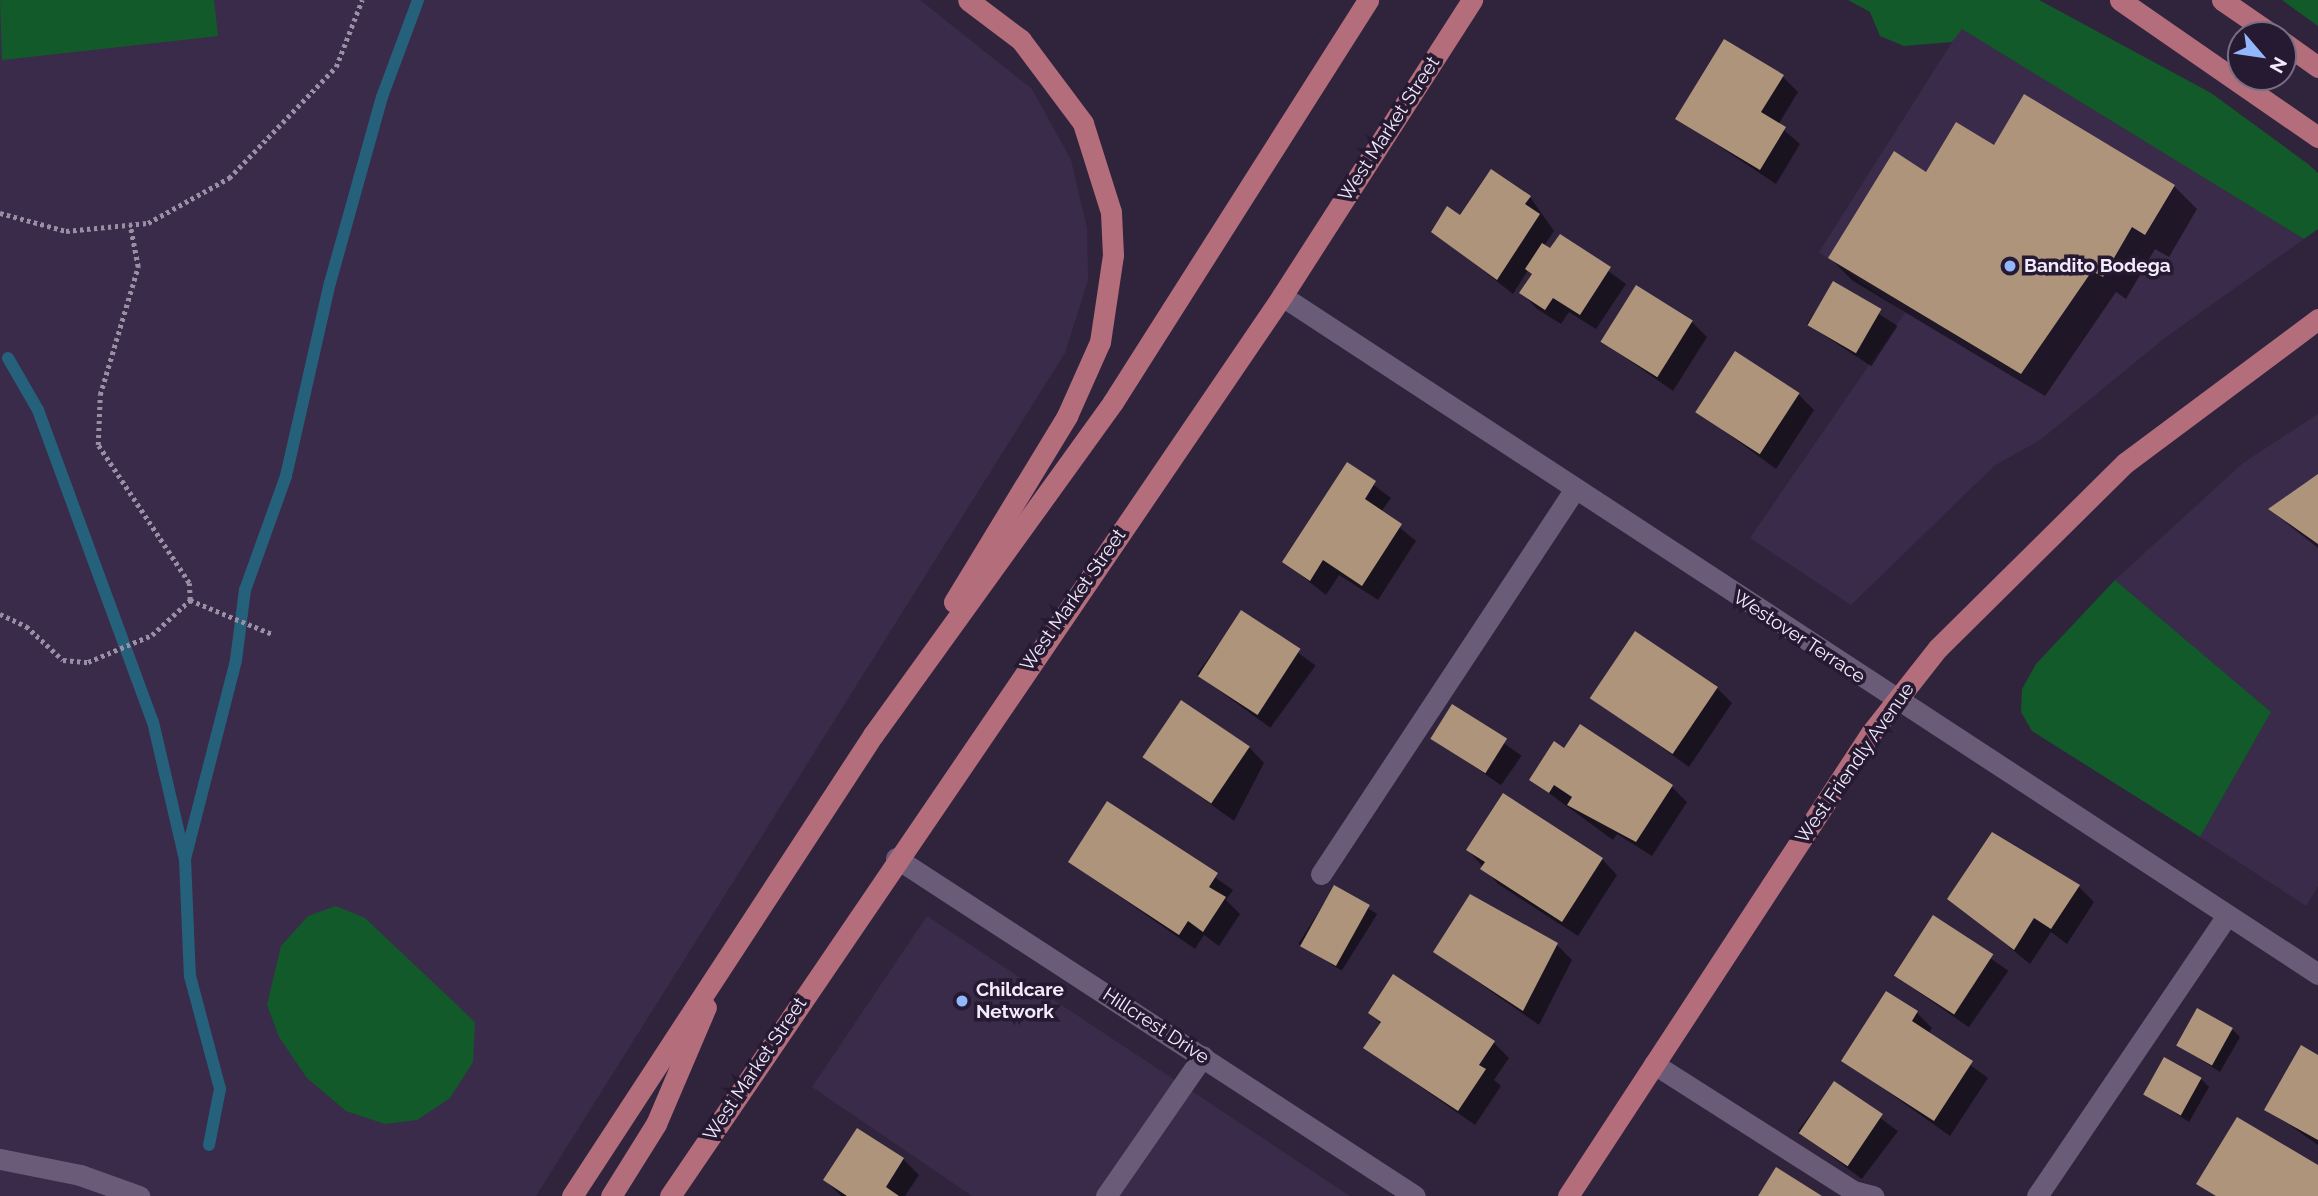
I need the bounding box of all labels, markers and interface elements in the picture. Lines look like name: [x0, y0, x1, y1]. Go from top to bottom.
north arrow: [2227, 21, 2297, 91]
street label: West Market Street: [1334, 52, 1444, 206]
text: N: [2265, 54, 2292, 77]
place label: Bandito Bodega: [2024, 255, 2171, 277]
marker: Bandito Bodega: [2002, 258, 2018, 274]
street label: West Market Street: [1015, 525, 1131, 675]
street label: Westover Terrace: [1728, 585, 1870, 689]
street label: West Friendly Avenue: [1791, 678, 1919, 848]
place label: Childcare Network: [976, 979, 1064, 1023]
street label: Hillcrest Drive: [1099, 983, 1213, 1069]
street label: West Market Street: [699, 993, 811, 1145]
marker: Childcare Network: [954, 993, 970, 1009]

